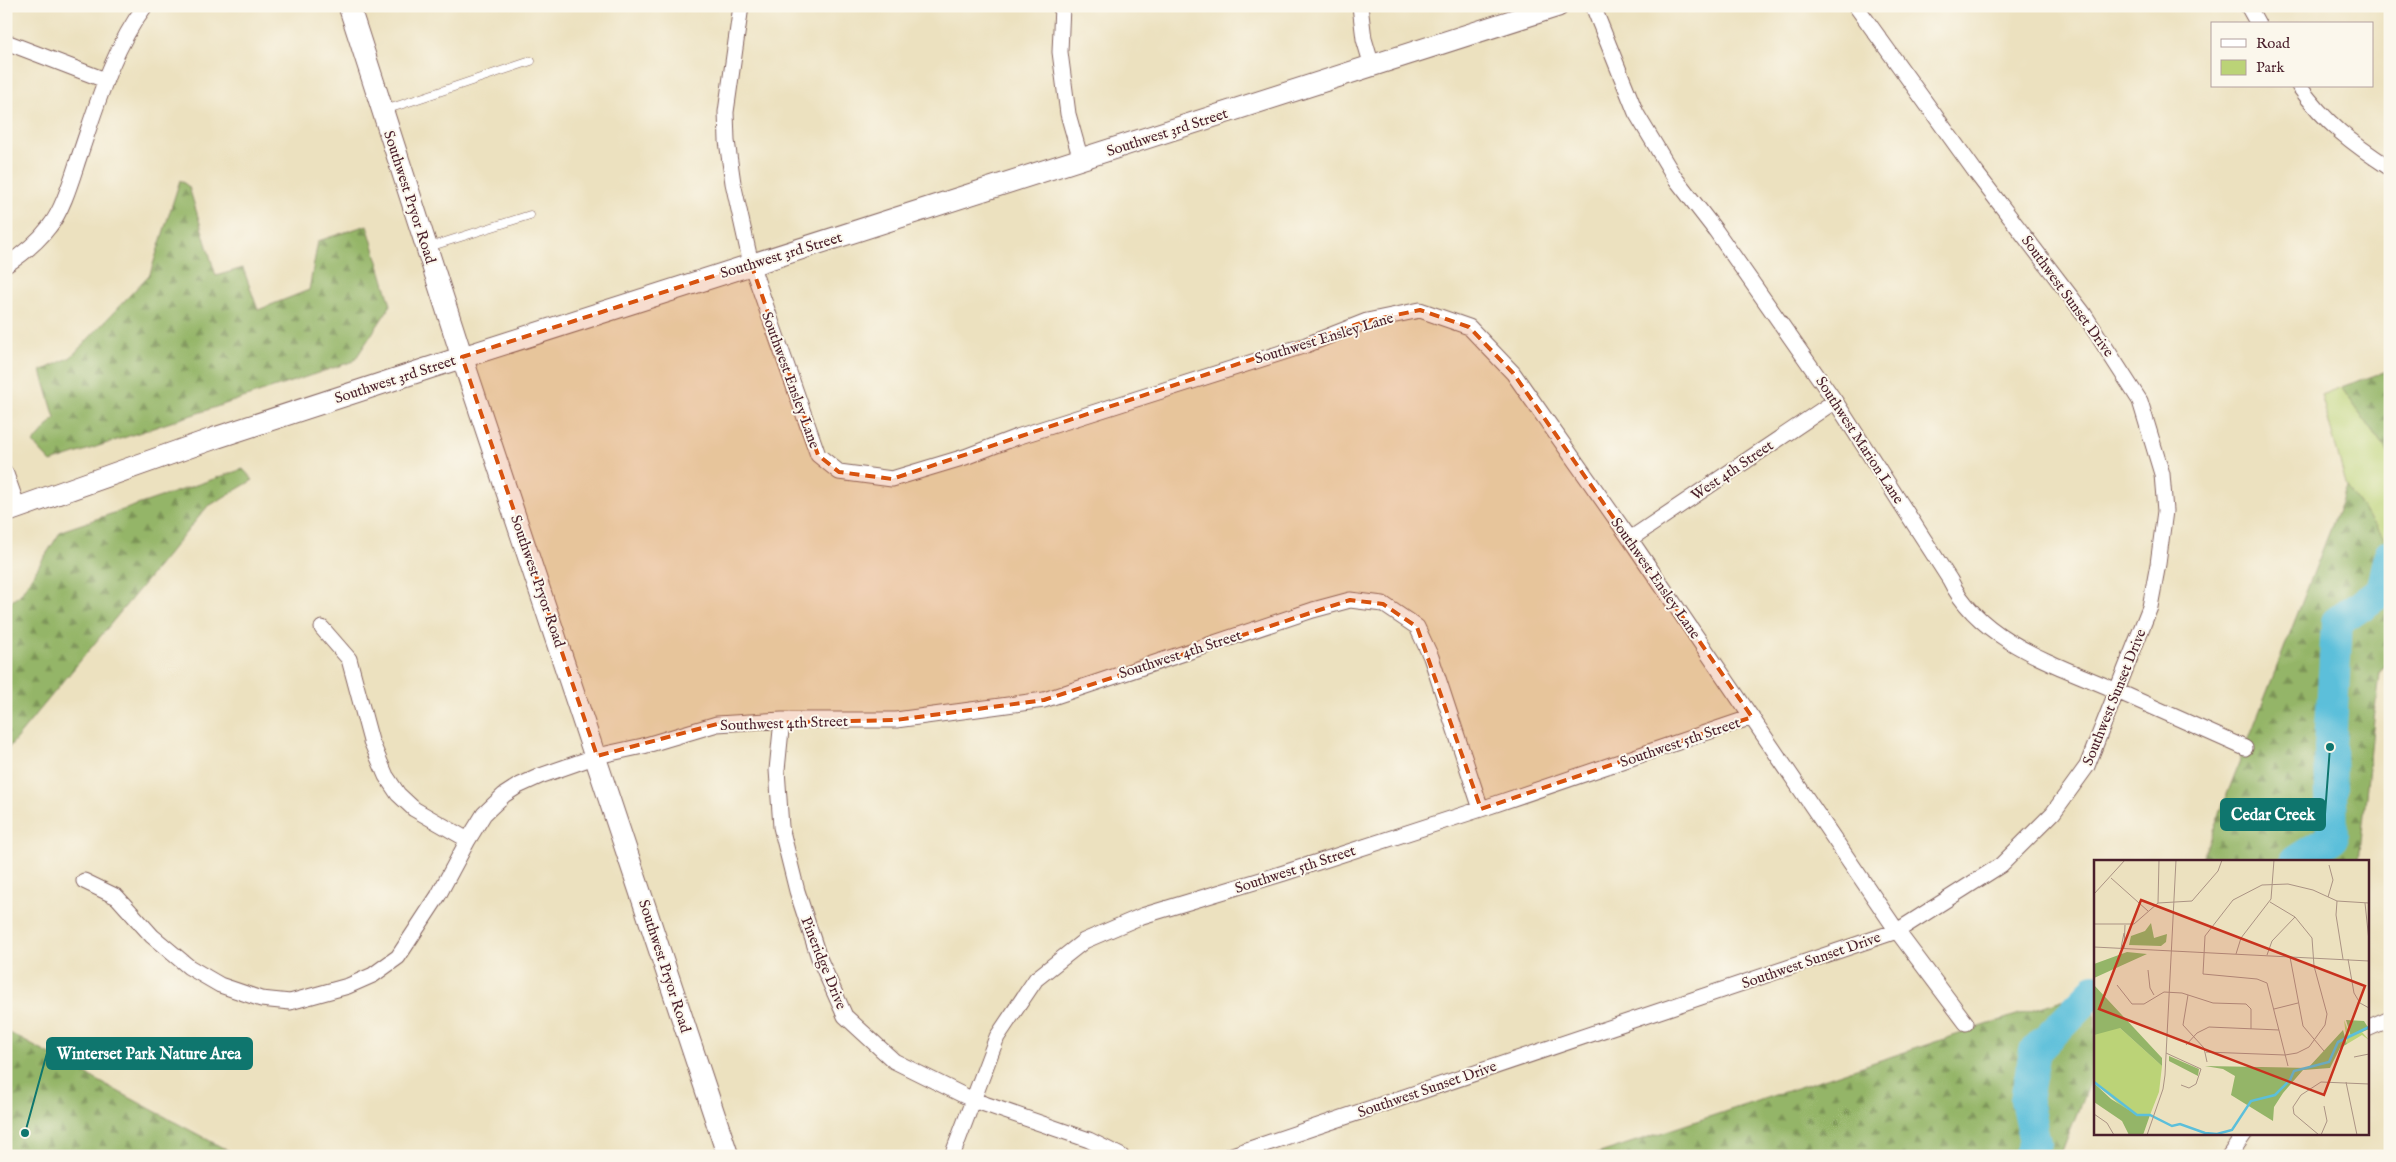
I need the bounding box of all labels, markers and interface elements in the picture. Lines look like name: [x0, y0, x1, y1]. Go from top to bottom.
legend: [2211, 22, 2374, 88]
text: Road: [2256, 34, 2291, 53]
text: Park: [2256, 58, 2286, 77]
street label: Southwest 3rd Street: [1104, 104, 1230, 161]
street label: Southwest Pryor Road: [379, 128, 440, 267]
street label: Southwest 3rd Street: [718, 228, 844, 283]
street label: Southwest Sunset Drive: [2017, 232, 2118, 361]
street label: Southwest Ensley Lane: [1252, 308, 1396, 369]
street label: Southwest Ensley Lane: [757, 309, 824, 451]
street label: Southwest 3rd Street: [332, 351, 458, 408]
street label: Southwest Marion Lane: [1811, 373, 1908, 508]
street label: West 4th Street: [1688, 436, 1777, 505]
street label: Southwest Pryor Road: [506, 512, 569, 651]
street label: Southwest Ensley Lane: [1607, 514, 1705, 643]
street label: Southwest 4th Street: [1116, 626, 1244, 683]
street label: Southwest Sunset Drive: [2078, 626, 2151, 768]
street label: Southwest 4th Street: [720, 712, 848, 735]
street label: Southwest 5th Street: [1618, 713, 1743, 772]
callout: Cedar Creek: [2221, 799, 2325, 830]
text: Cedar Creek: [2231, 806, 2315, 826]
street label: Southwest 5th Street: [1232, 841, 1358, 898]
inset map: [2094, 860, 2368, 1134]
street label: Southwest Pryor Road: [634, 897, 695, 1036]
street label: Pineridge Drive: [796, 914, 851, 1012]
street label: Southwest Sunset Drive: [1739, 928, 1883, 993]
callout: Winterset Park Nature Area: [47, 1038, 252, 1069]
text: Winterset Park Nature Area: [56, 1045, 242, 1065]
street label: Southwest Sunset Drive: [1355, 1057, 1499, 1122]

